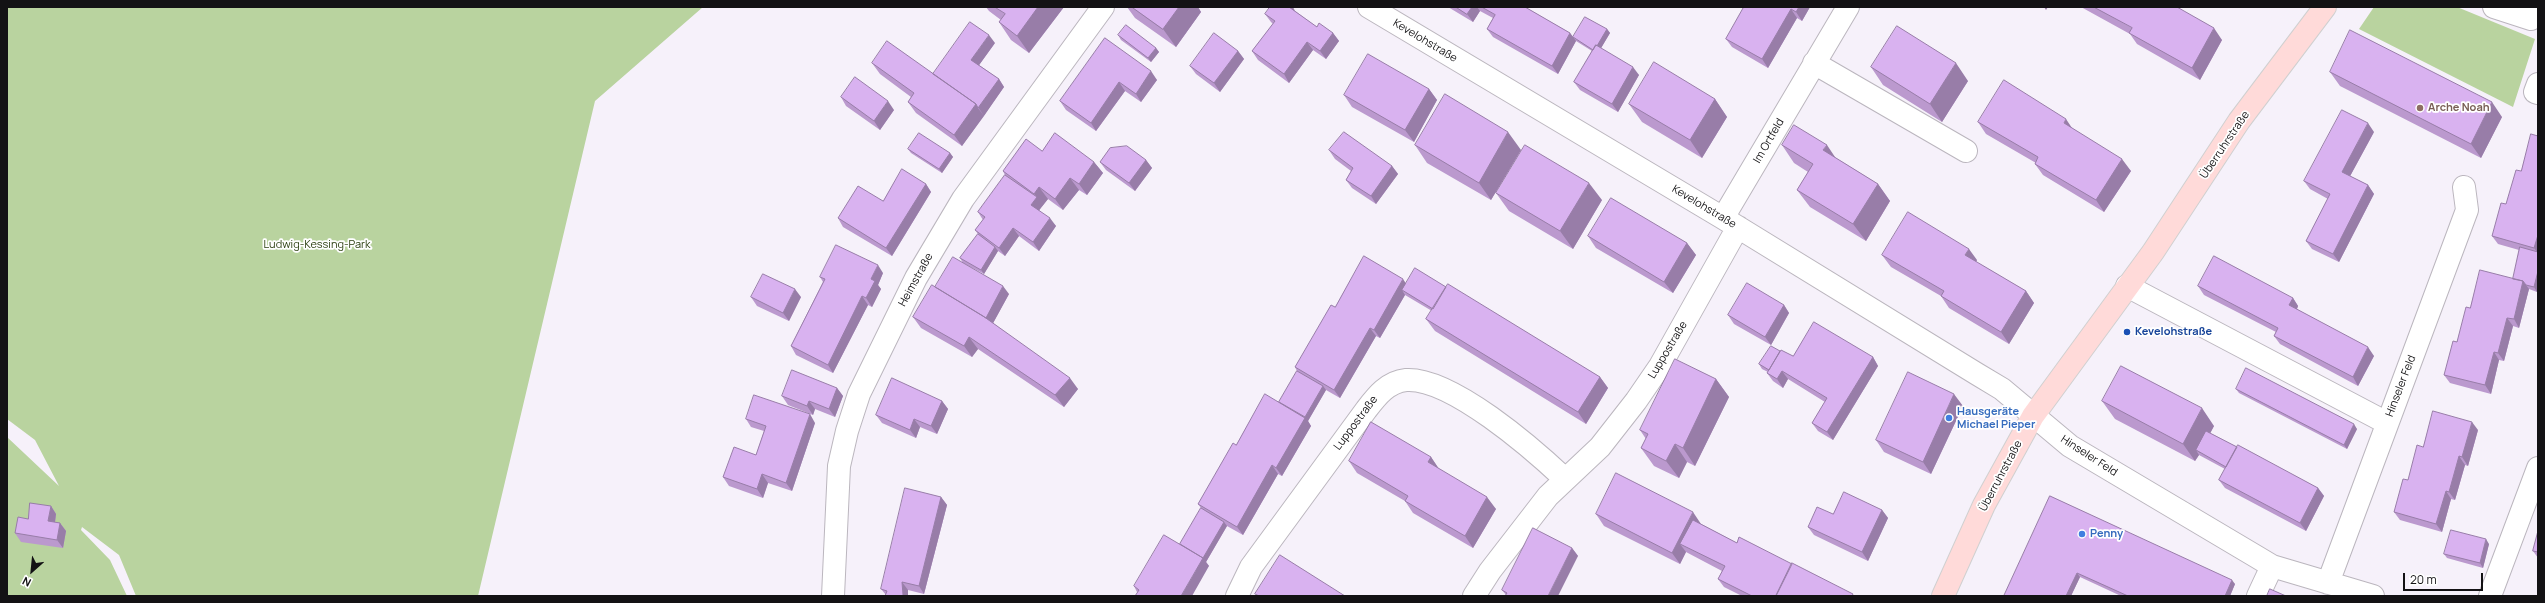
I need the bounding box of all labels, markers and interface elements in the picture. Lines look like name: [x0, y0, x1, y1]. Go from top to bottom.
street label: Kevelohstraße: [1390, 17, 1460, 65]
place label: Arche Noah: [2428, 101, 2490, 115]
marker: Arche Noah: [2415, 103, 2425, 113]
street label: Überruhrstraße: [2198, 109, 2252, 181]
street label: Im Ortfeld: [1751, 116, 1787, 166]
street label: Kevelohstraße: [1669, 183, 1739, 231]
park label: Ludwig-Kessing-Park: [263, 238, 371, 252]
street label: Heimstraße: [896, 251, 936, 309]
street label: Luppostraße: [1646, 319, 1690, 381]
place label: Kevelohstraße: [2135, 325, 2212, 339]
marker: Kevelohstraße: [2122, 327, 2132, 337]
street label: Hinseler Feld: [2383, 353, 2419, 419]
street label: Luppostraße: [1331, 393, 1381, 453]
place label: Hausgeräte Michael Pieper: [1957, 405, 2035, 431]
marker: Hausgeräte Michael Pieper: [1944, 413, 1954, 423]
street label: Hinseler Feld: [2058, 433, 2120, 479]
street label: Überruhrstraße: [1977, 438, 2025, 514]
place label: Penny: [2090, 527, 2123, 541]
marker: Penny: [2077, 529, 2087, 539]
north arrow: [12, 551, 52, 591]
scale bar: [2405, 565, 2485, 591]
text: 20 m: [2410, 571, 2437, 588]
text: N: [19, 574, 33, 591]

